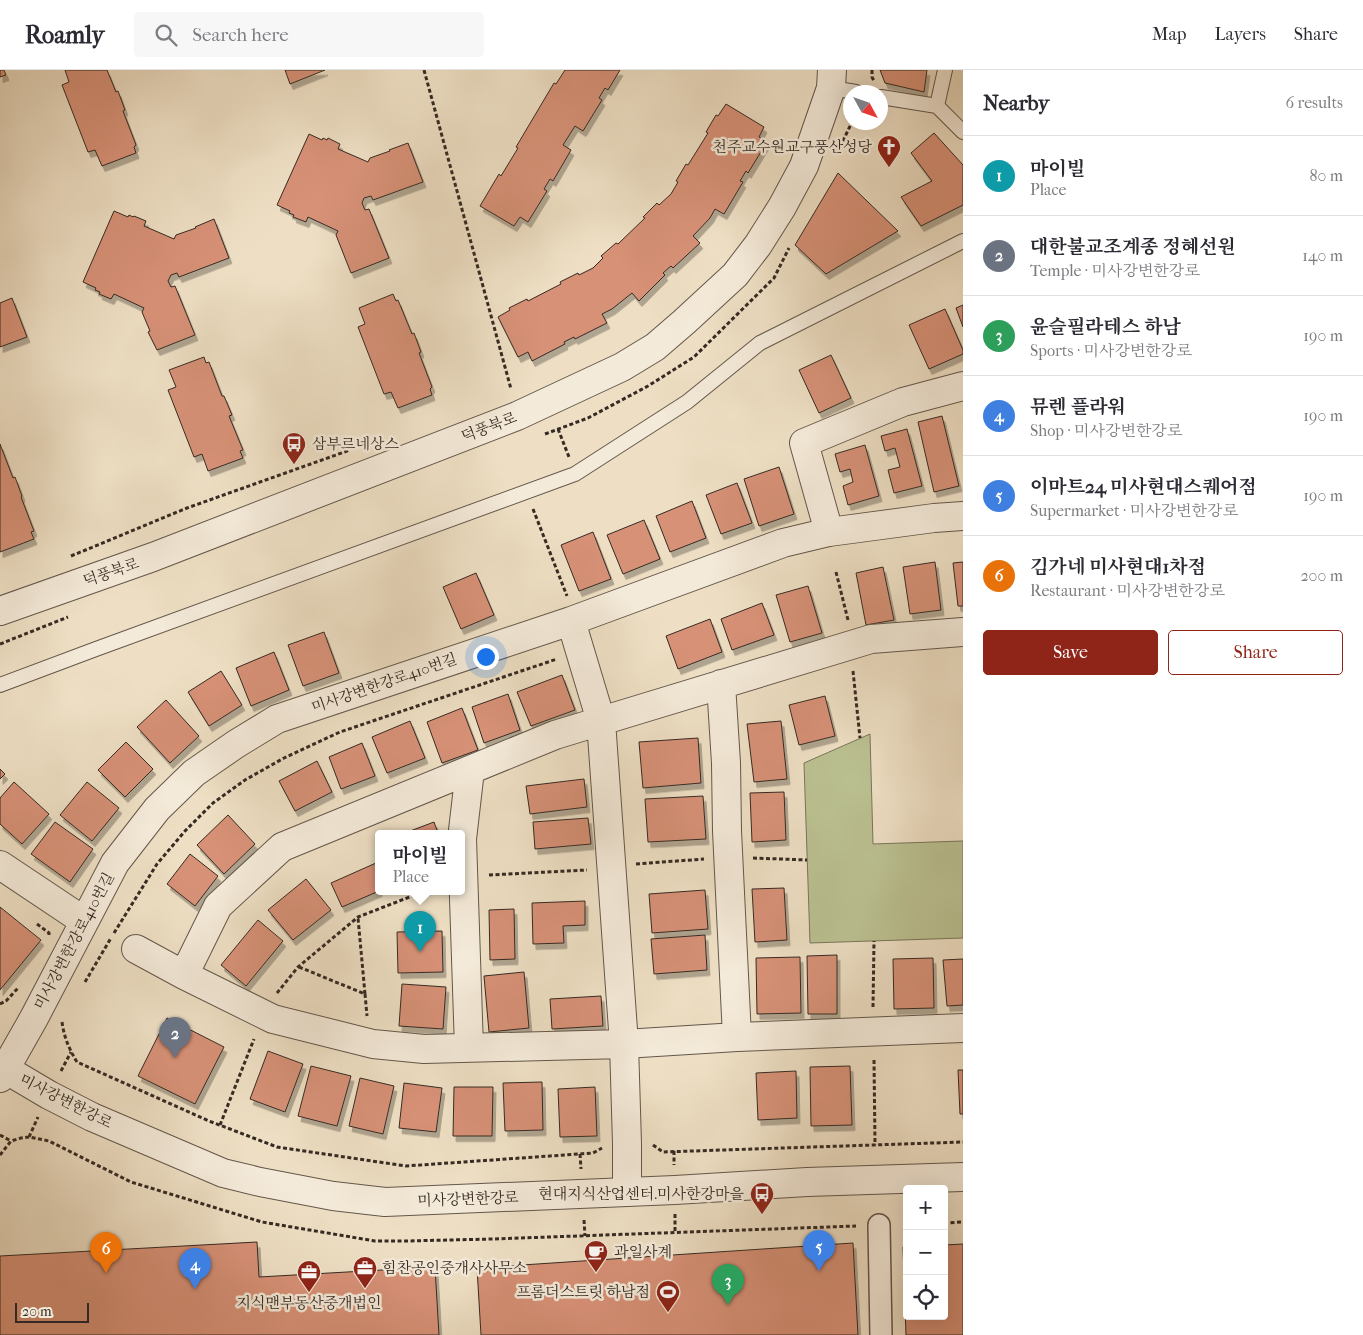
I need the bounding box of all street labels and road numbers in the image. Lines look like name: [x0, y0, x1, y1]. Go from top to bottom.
street label: 덕풍북로: [459, 408, 520, 446]
street label: 덕풍북로: [81, 554, 142, 590]
street label: 미사강변한강로410번길: [309, 650, 459, 716]
street label: 미사강변한강로410번길: [30, 869, 118, 1013]
street label: 미사강변한강로: [17, 1070, 116, 1132]
street label: 미사강변한강로: [417, 1188, 520, 1210]

